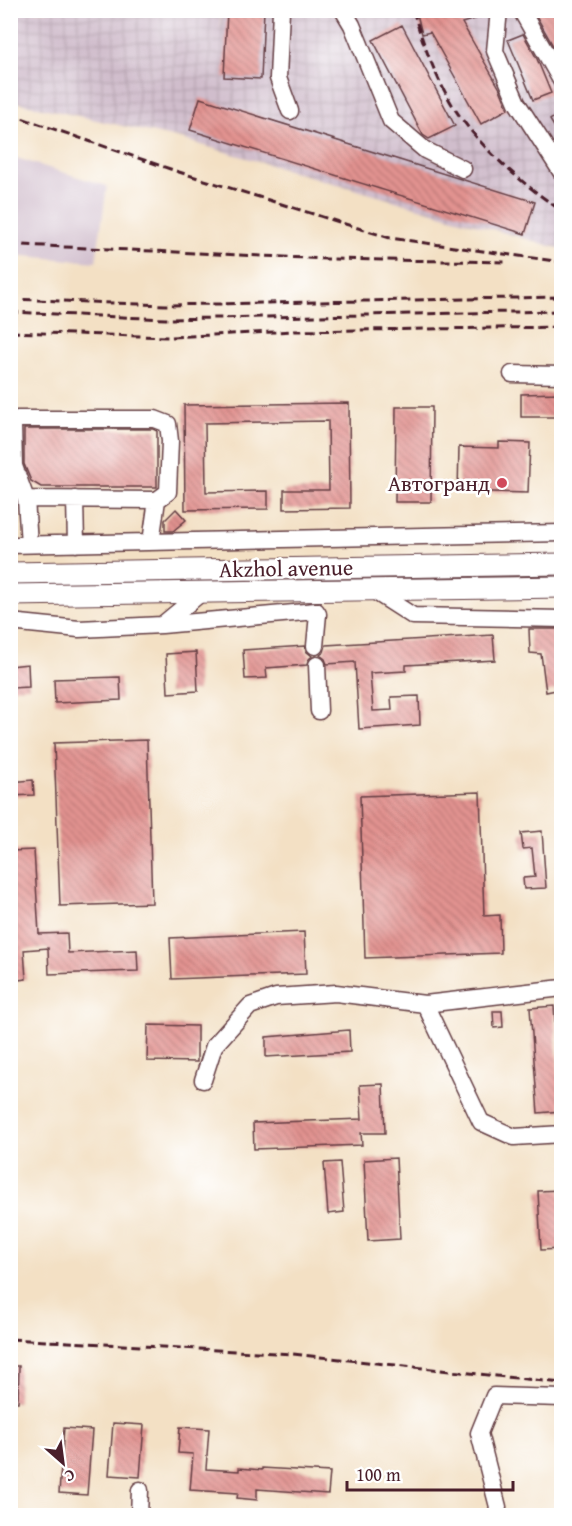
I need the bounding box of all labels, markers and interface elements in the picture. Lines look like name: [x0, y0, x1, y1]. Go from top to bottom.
place label: Автогранд: [388, 467, 490, 499]
marker: Автогранд: [495, 476, 509, 490]
street label: Akzhol avenue: [219, 551, 353, 585]
north arrow: [33, 1433, 93, 1493]
scale bar: [347, 1454, 514, 1492]
text: 100 m: [356, 1461, 401, 1488]
text: С: [60, 1464, 80, 1489]

